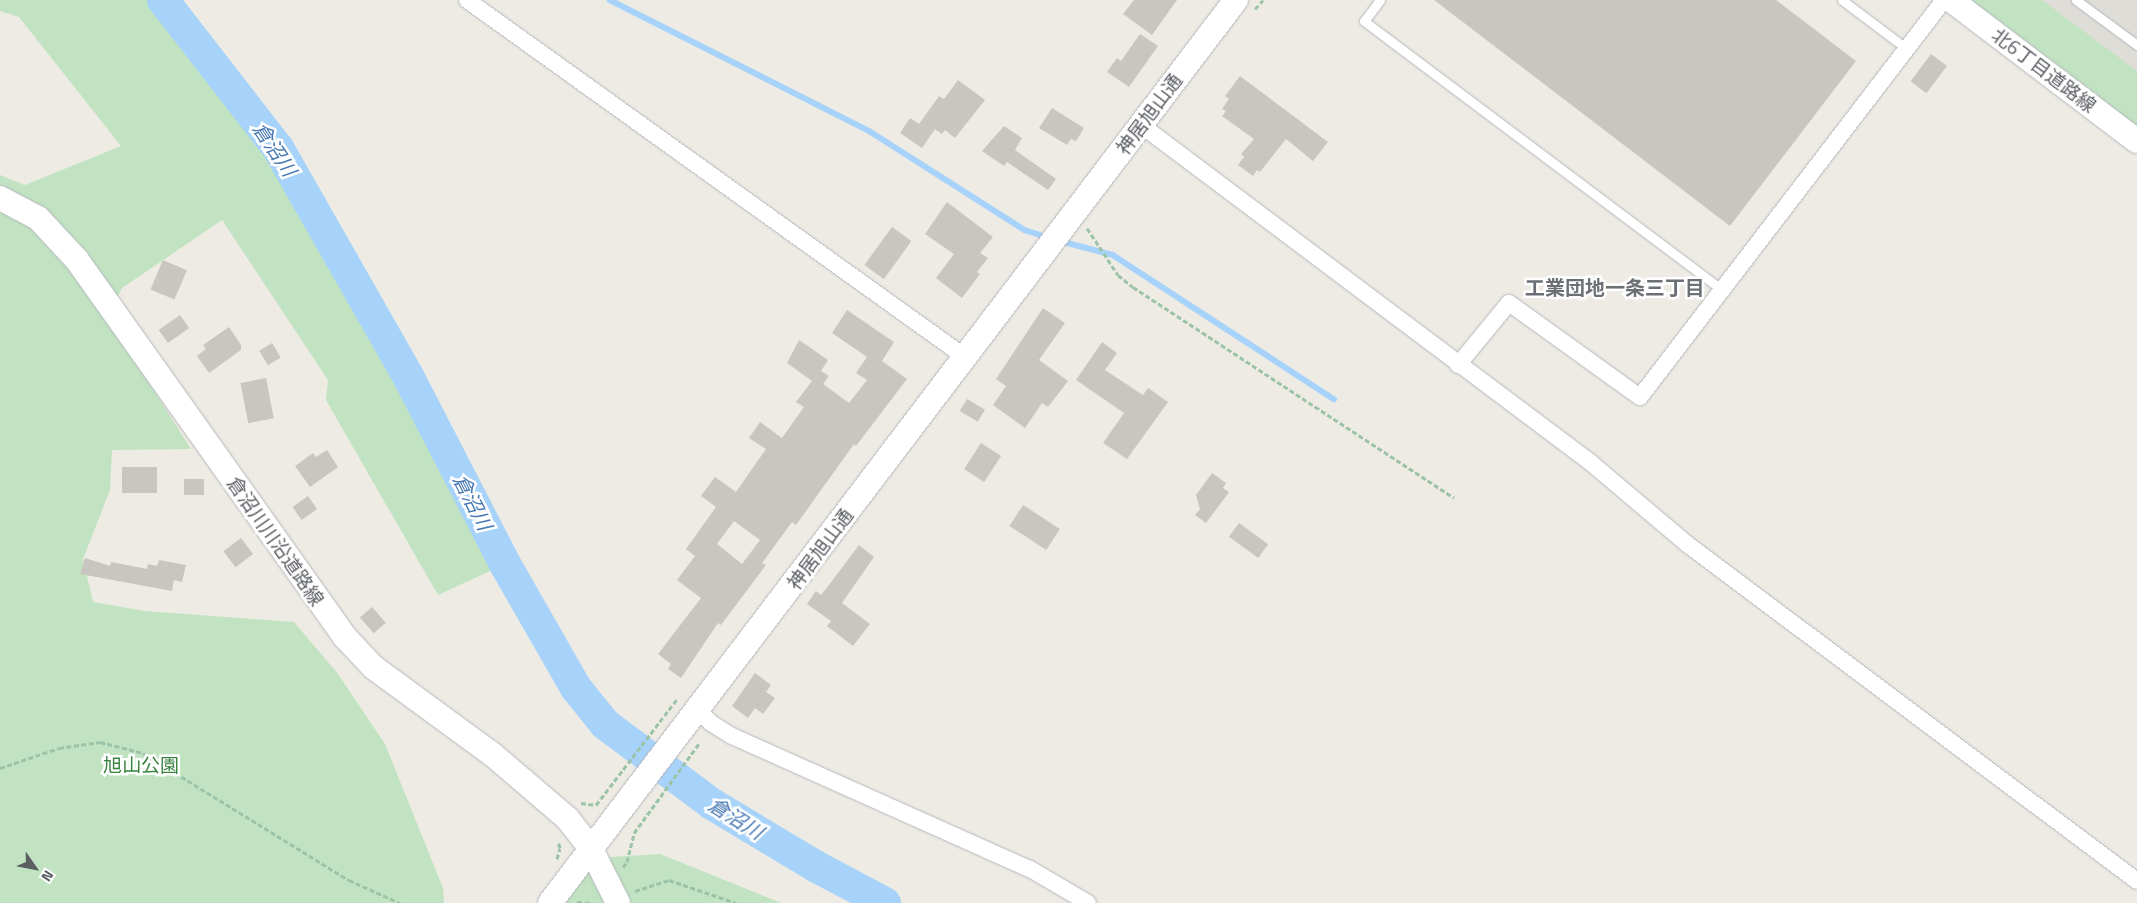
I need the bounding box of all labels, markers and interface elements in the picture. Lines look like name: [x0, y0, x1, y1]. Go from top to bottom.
street label: 北6丁目道路線: [1987, 23, 2101, 117]
street label: 神居旭山通: [1111, 69, 1187, 159]
water label: 倉沼川: [248, 117, 302, 181]
district label: 工業団地一条三丁目: [1525, 275, 1705, 299]
water label: 倉沼川: [449, 470, 497, 534]
street label: 倉沼川川沿道路線: [223, 472, 329, 610]
street label: 神居旭山通: [782, 504, 858, 594]
park label: 旭山公園: [103, 754, 179, 776]
water label: 倉沼川: [704, 792, 768, 844]
north arrow: [10, 843, 60, 893]
text: N: [37, 867, 59, 886]

